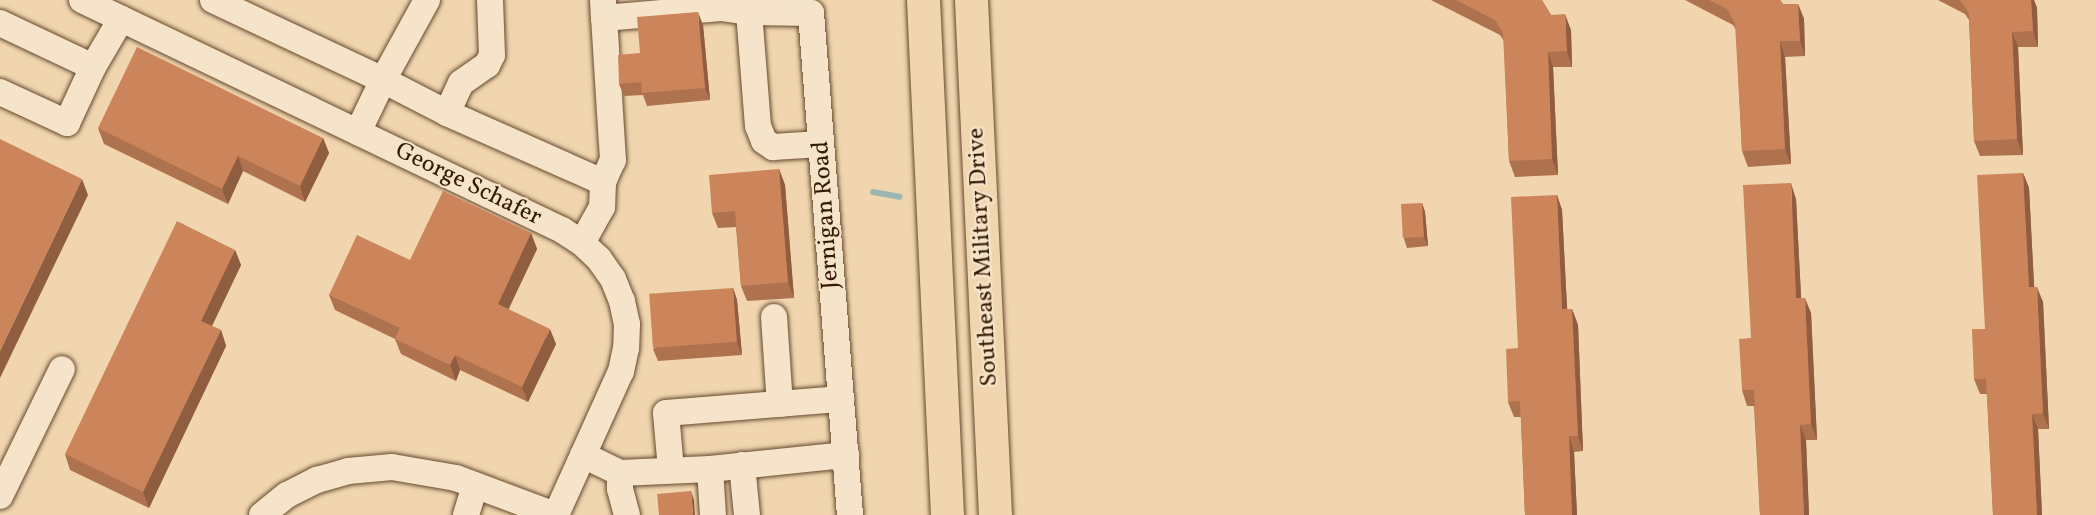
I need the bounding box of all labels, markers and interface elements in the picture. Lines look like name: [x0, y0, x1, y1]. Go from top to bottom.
street label: Southeast Military Drive: [963, 126, 1005, 388]
street label: George Schafer: [390, 137, 546, 233]
street label: Jernigan Road: [807, 140, 847, 290]

